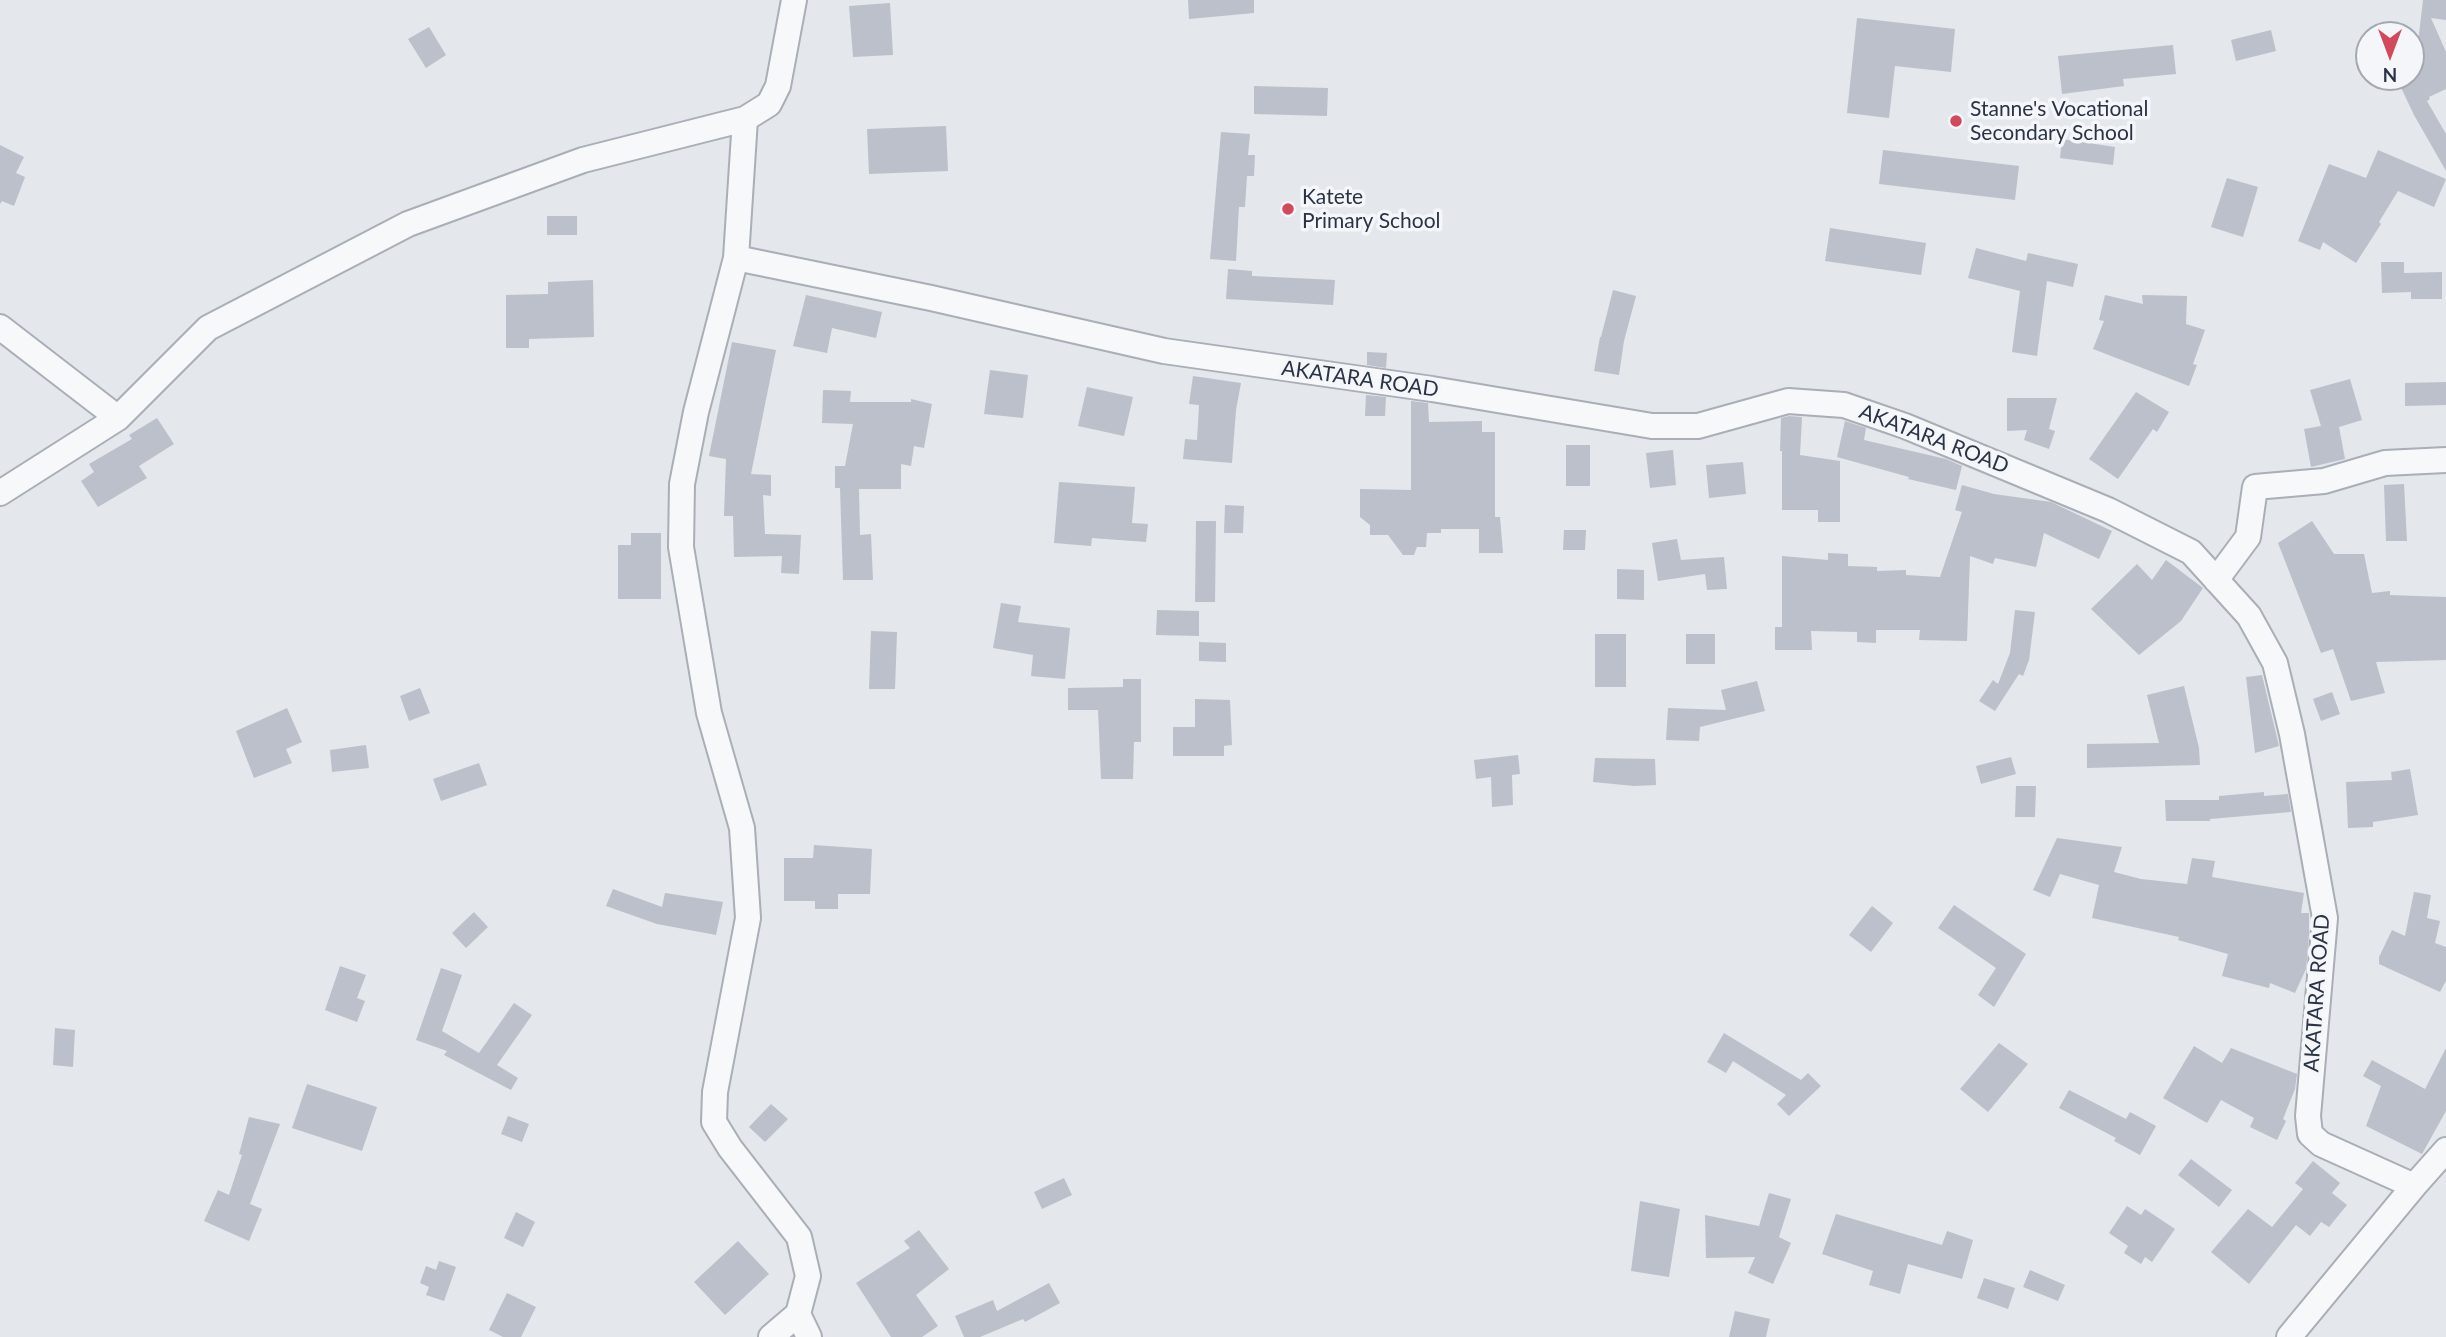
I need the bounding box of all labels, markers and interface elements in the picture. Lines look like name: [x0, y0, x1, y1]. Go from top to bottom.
north arrow: [2355, 21, 2425, 91]
text: N: [2383, 64, 2397, 87]
place label: Stanne's Vocational Secondary School: [1970, 96, 2148, 146]
marker: Stanne's Vocational Secondary School: [1948, 113, 1964, 129]
place label: Katete Primary School: [1302, 184, 1440, 234]
marker: Katete Primary School: [1280, 201, 1296, 217]
street label: AKATARA ROAD: [1280, 356, 1440, 402]
street label: AKATARA ROAD: [1856, 399, 2012, 479]
street label: AKATARA ROAD: [2299, 913, 2335, 1073]

